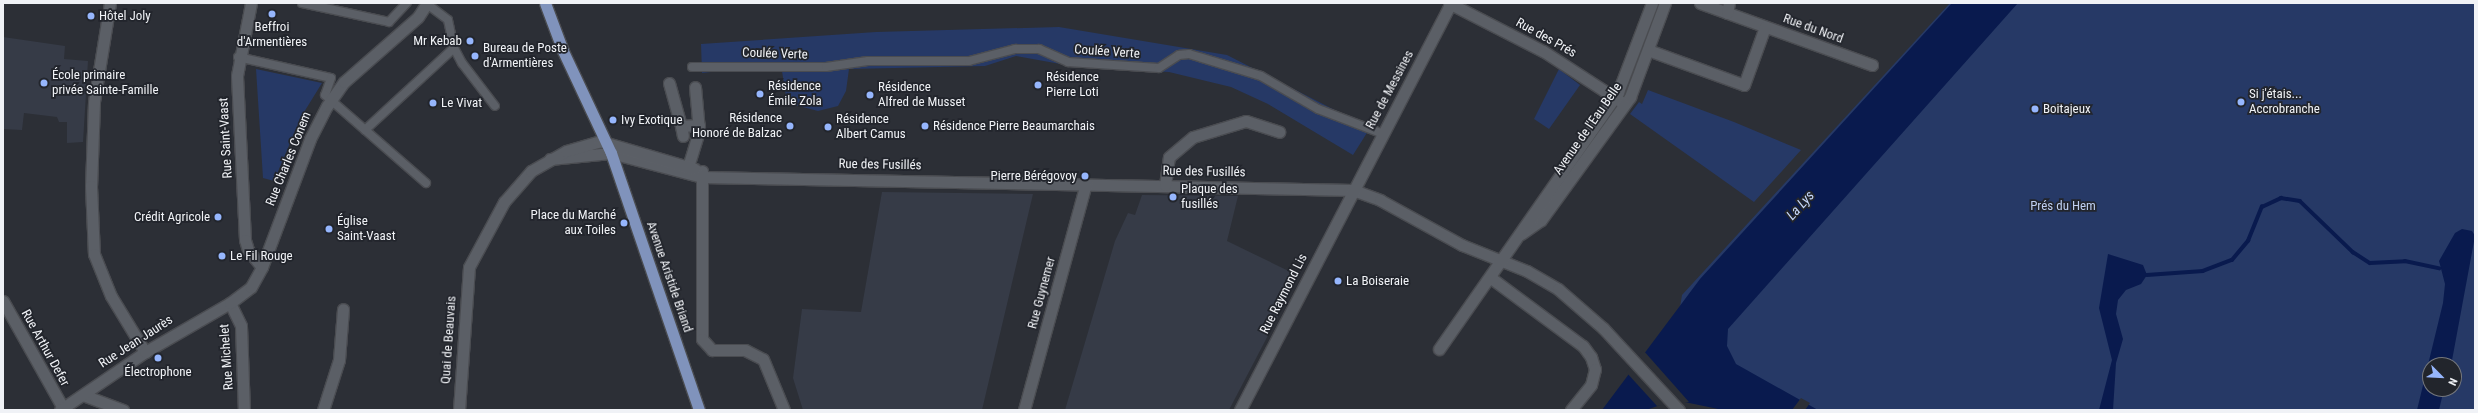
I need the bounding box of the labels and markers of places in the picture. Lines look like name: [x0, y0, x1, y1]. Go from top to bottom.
place label: Hôtel Joly: [99, 8, 151, 24]
marker: Beffroi d'Armentières: [267, 9, 277, 19]
marker: Hôtel Joly: [86, 11, 96, 21]
place label: Beffroi d'Armentières: [237, 20, 307, 51]
place label: Mr Kebab: [413, 33, 462, 49]
marker: Mr Kebab: [465, 36, 475, 46]
place label: Bureau de Poste d'Armentières: [483, 41, 567, 72]
marker: Bureau de Poste d'Armentières: [470, 51, 480, 61]
place label: École primaire privée Sainte-Famille: [52, 68, 159, 99]
place label: Résidence Pierre Loti: [1046, 70, 1099, 101]
marker: École primaire privée Sainte-Famille: [39, 78, 49, 88]
place label: Résidence Émile Zola: [768, 79, 822, 110]
place label: Résidence Alfred de Musset: [878, 80, 965, 111]
marker: Résidence Pierre Loti: [1033, 80, 1043, 90]
place label: Si j'étais... Accrobranche: [2249, 87, 2320, 118]
marker: Résidence Émile Zola: [755, 89, 765, 99]
marker: Résidence Alfred de Musset: [865, 90, 875, 100]
place label: Le Vivat: [441, 95, 482, 111]
marker: Si j'étais... Accrobranche: [2236, 97, 2246, 107]
marker: Le Vivat: [428, 98, 438, 108]
place label: Boitajeux: [2043, 101, 2091, 117]
marker: Boitajeux: [2030, 104, 2040, 114]
place label: Résidence Honoré de Balzac: [692, 111, 782, 142]
place label: Ivy Exotique: [621, 112, 682, 128]
place label: Résidence Albert Camus: [836, 112, 906, 143]
marker: Ivy Exotique: [608, 115, 618, 125]
place label: Résidence Pierre Beaumarchais: [933, 118, 1095, 134]
marker: Résidence Honoré de Balzac: [785, 121, 795, 131]
marker: Résidence Pierre Beaumarchais: [920, 121, 930, 131]
marker: Résidence Albert Camus: [823, 122, 833, 132]
place label: Pierre Bérégovoy: [991, 168, 1077, 184]
marker: Pierre Bérégovoy: [1080, 171, 1090, 181]
place label: Plaque des fusillés: [1181, 182, 1238, 213]
marker: Plaque des fusillés: [1168, 192, 1178, 202]
place label: Place du Marché aux Toiles: [531, 208, 616, 239]
place label: Crédit Agricole: [134, 209, 210, 225]
marker: Crédit Agricole: [213, 212, 223, 222]
place label: Église Saint-Vaast: [337, 214, 396, 245]
marker: Place du Marché aux Toiles: [619, 218, 629, 228]
marker: Église Saint-Vaast: [324, 224, 334, 234]
place label: Le Fil Rouge: [230, 248, 293, 264]
marker: Le Fil Rouge: [217, 251, 227, 261]
place label: La Boiseraie: [1346, 273, 1409, 289]
marker: La Boiseraie: [1333, 276, 1343, 286]
marker: Électrophone: [153, 353, 163, 363]
place label: Électrophone: [124, 364, 192, 380]

